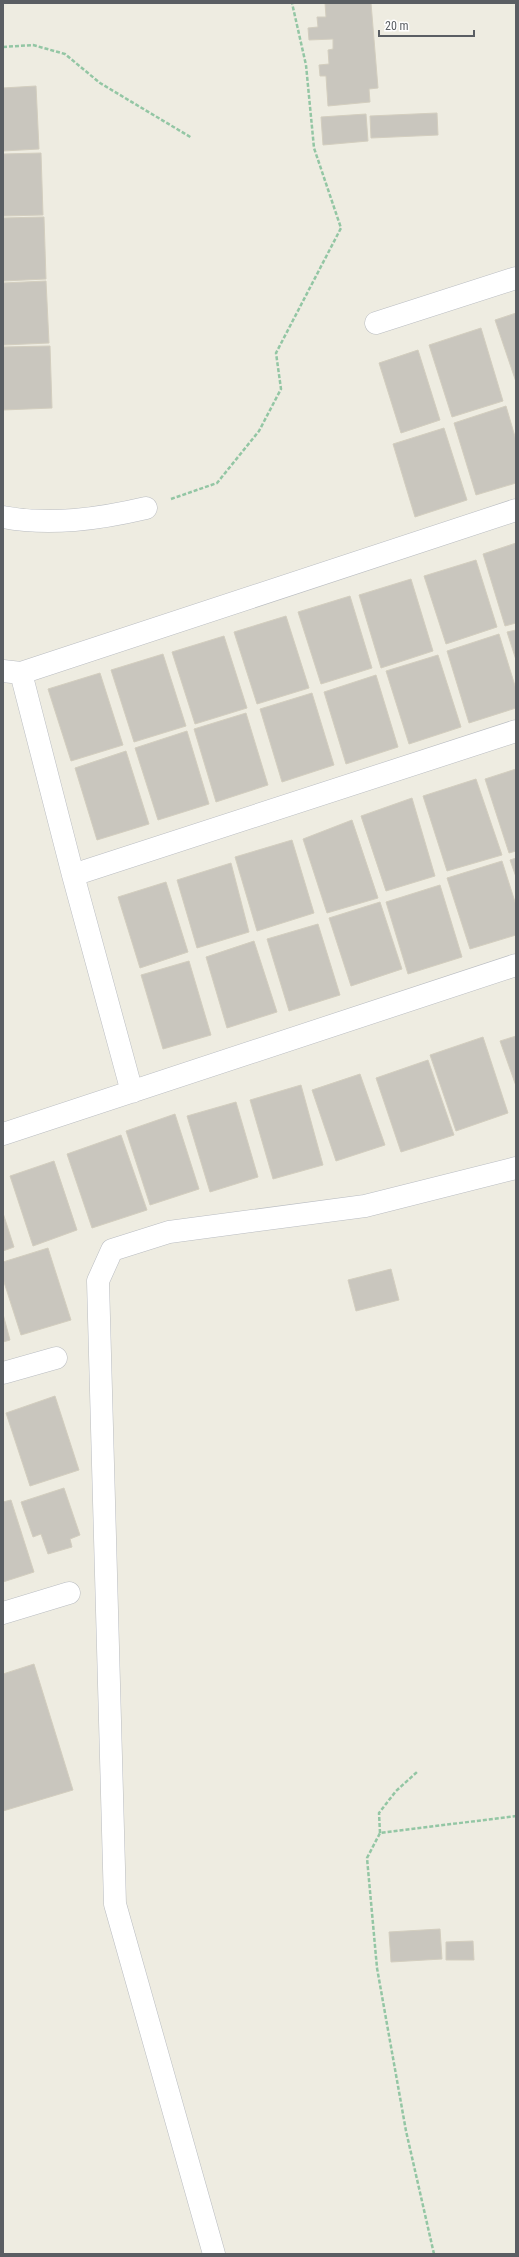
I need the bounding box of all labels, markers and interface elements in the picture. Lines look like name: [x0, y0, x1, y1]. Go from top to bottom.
scale bar: [379, 12, 474, 38]
text: 20 m: [385, 19, 409, 33]

